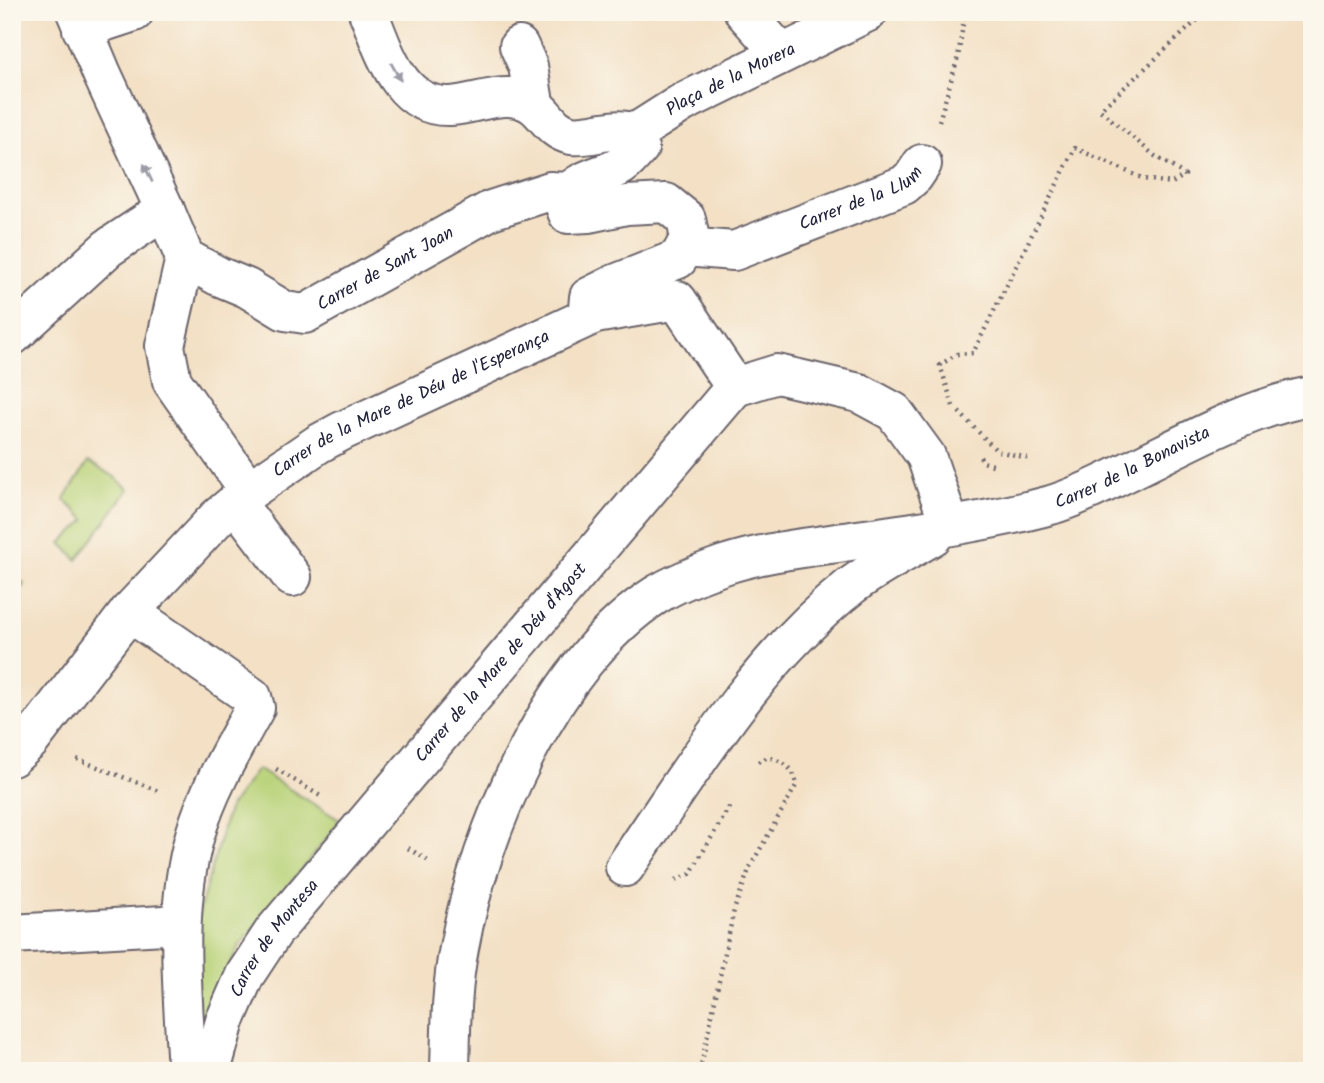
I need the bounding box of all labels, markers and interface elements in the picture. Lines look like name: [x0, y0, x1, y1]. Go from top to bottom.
street label: Plaça de la Morera: [660, 35, 801, 124]
one-way arrow: [390, 63, 402, 82]
street label: Carrer de la Llum: [795, 160, 931, 239]
one-way arrow: [142, 163, 154, 183]
street label: Carrer de Sant Joan: [312, 219, 459, 319]
street label: Carrer de la Mare de Déu de l'Esperança: [266, 322, 555, 486]
street label: Carrer de la Bonavista: [1051, 418, 1215, 517]
street label: Carrer de la Mare de Déu d'Agost: [408, 556, 595, 770]
street label: Carrer de Montesa: [223, 873, 327, 1002]

